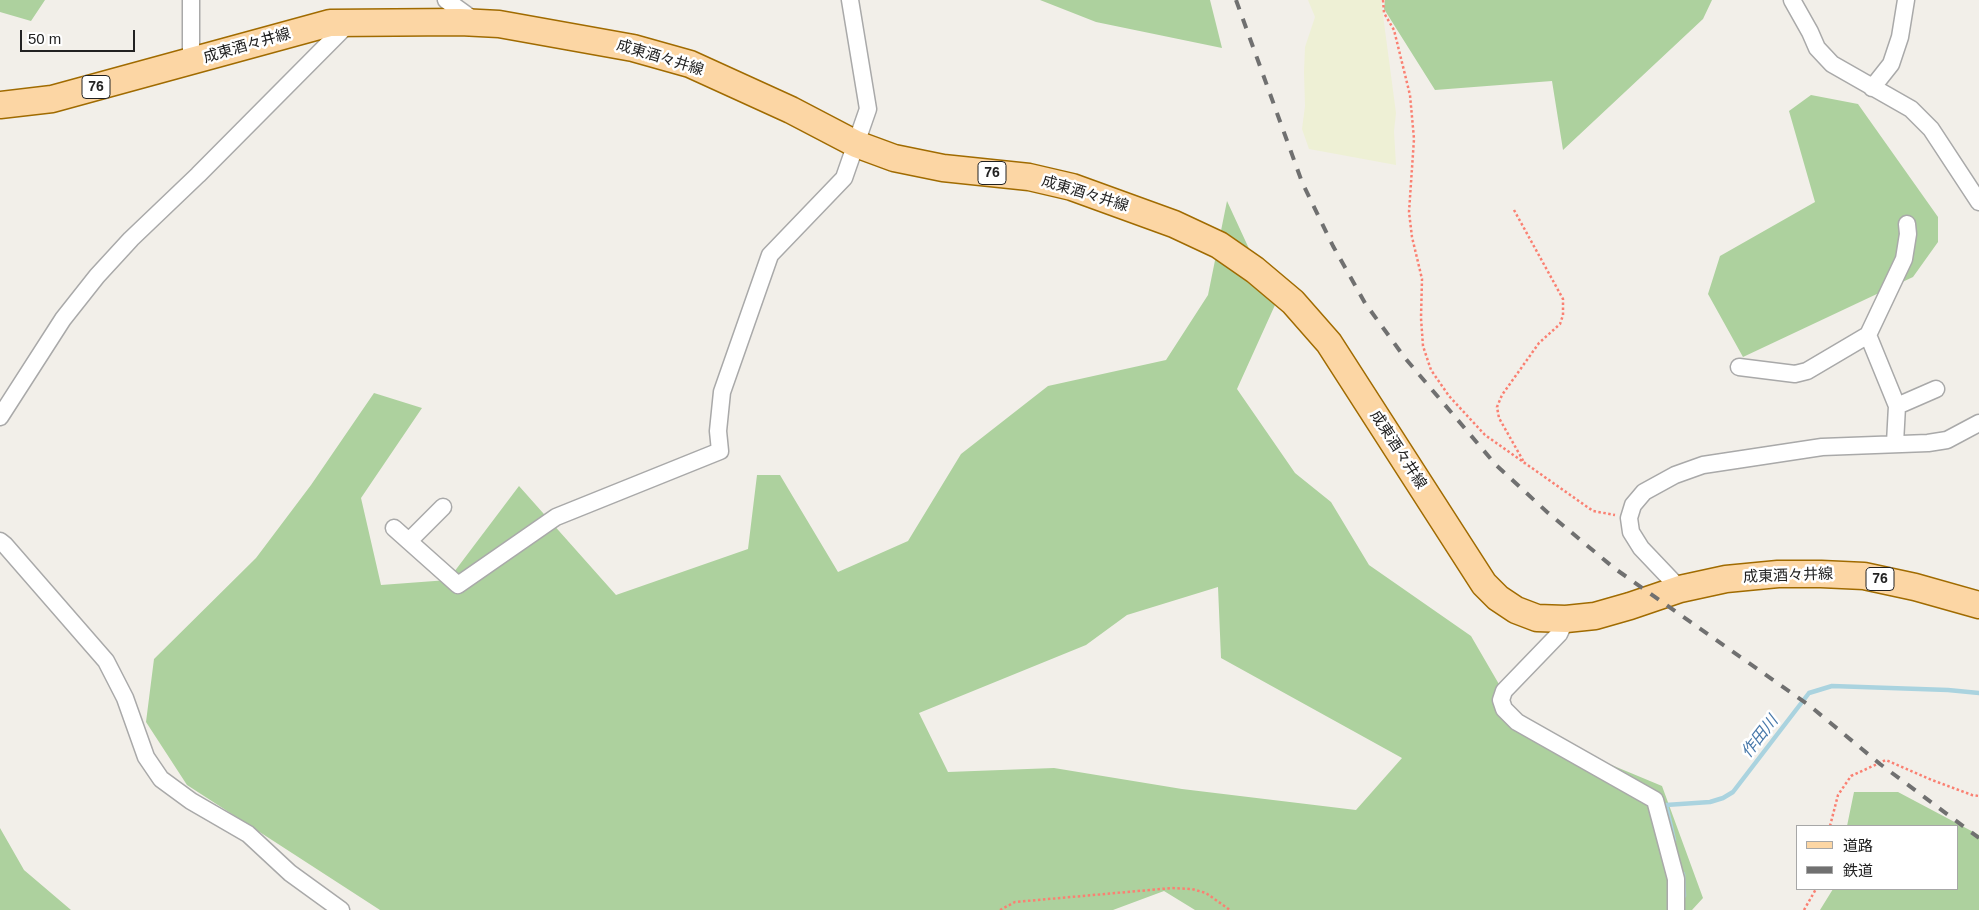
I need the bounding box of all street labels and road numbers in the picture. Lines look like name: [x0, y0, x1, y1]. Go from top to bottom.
street label: 成東酒々井線: [201, 25, 293, 67]
street label: 成東酒々井線: [614, 36, 706, 80]
road number: 76: [82, 75, 110, 98]
road number: 76: [978, 162, 1006, 184]
street label: 成東酒々井線: [1039, 172, 1131, 216]
street label: 成東酒々井線: [1366, 407, 1430, 493]
street label: 成東酒々井線: [1743, 565, 1833, 587]
road number: 76: [1866, 568, 1894, 590]

